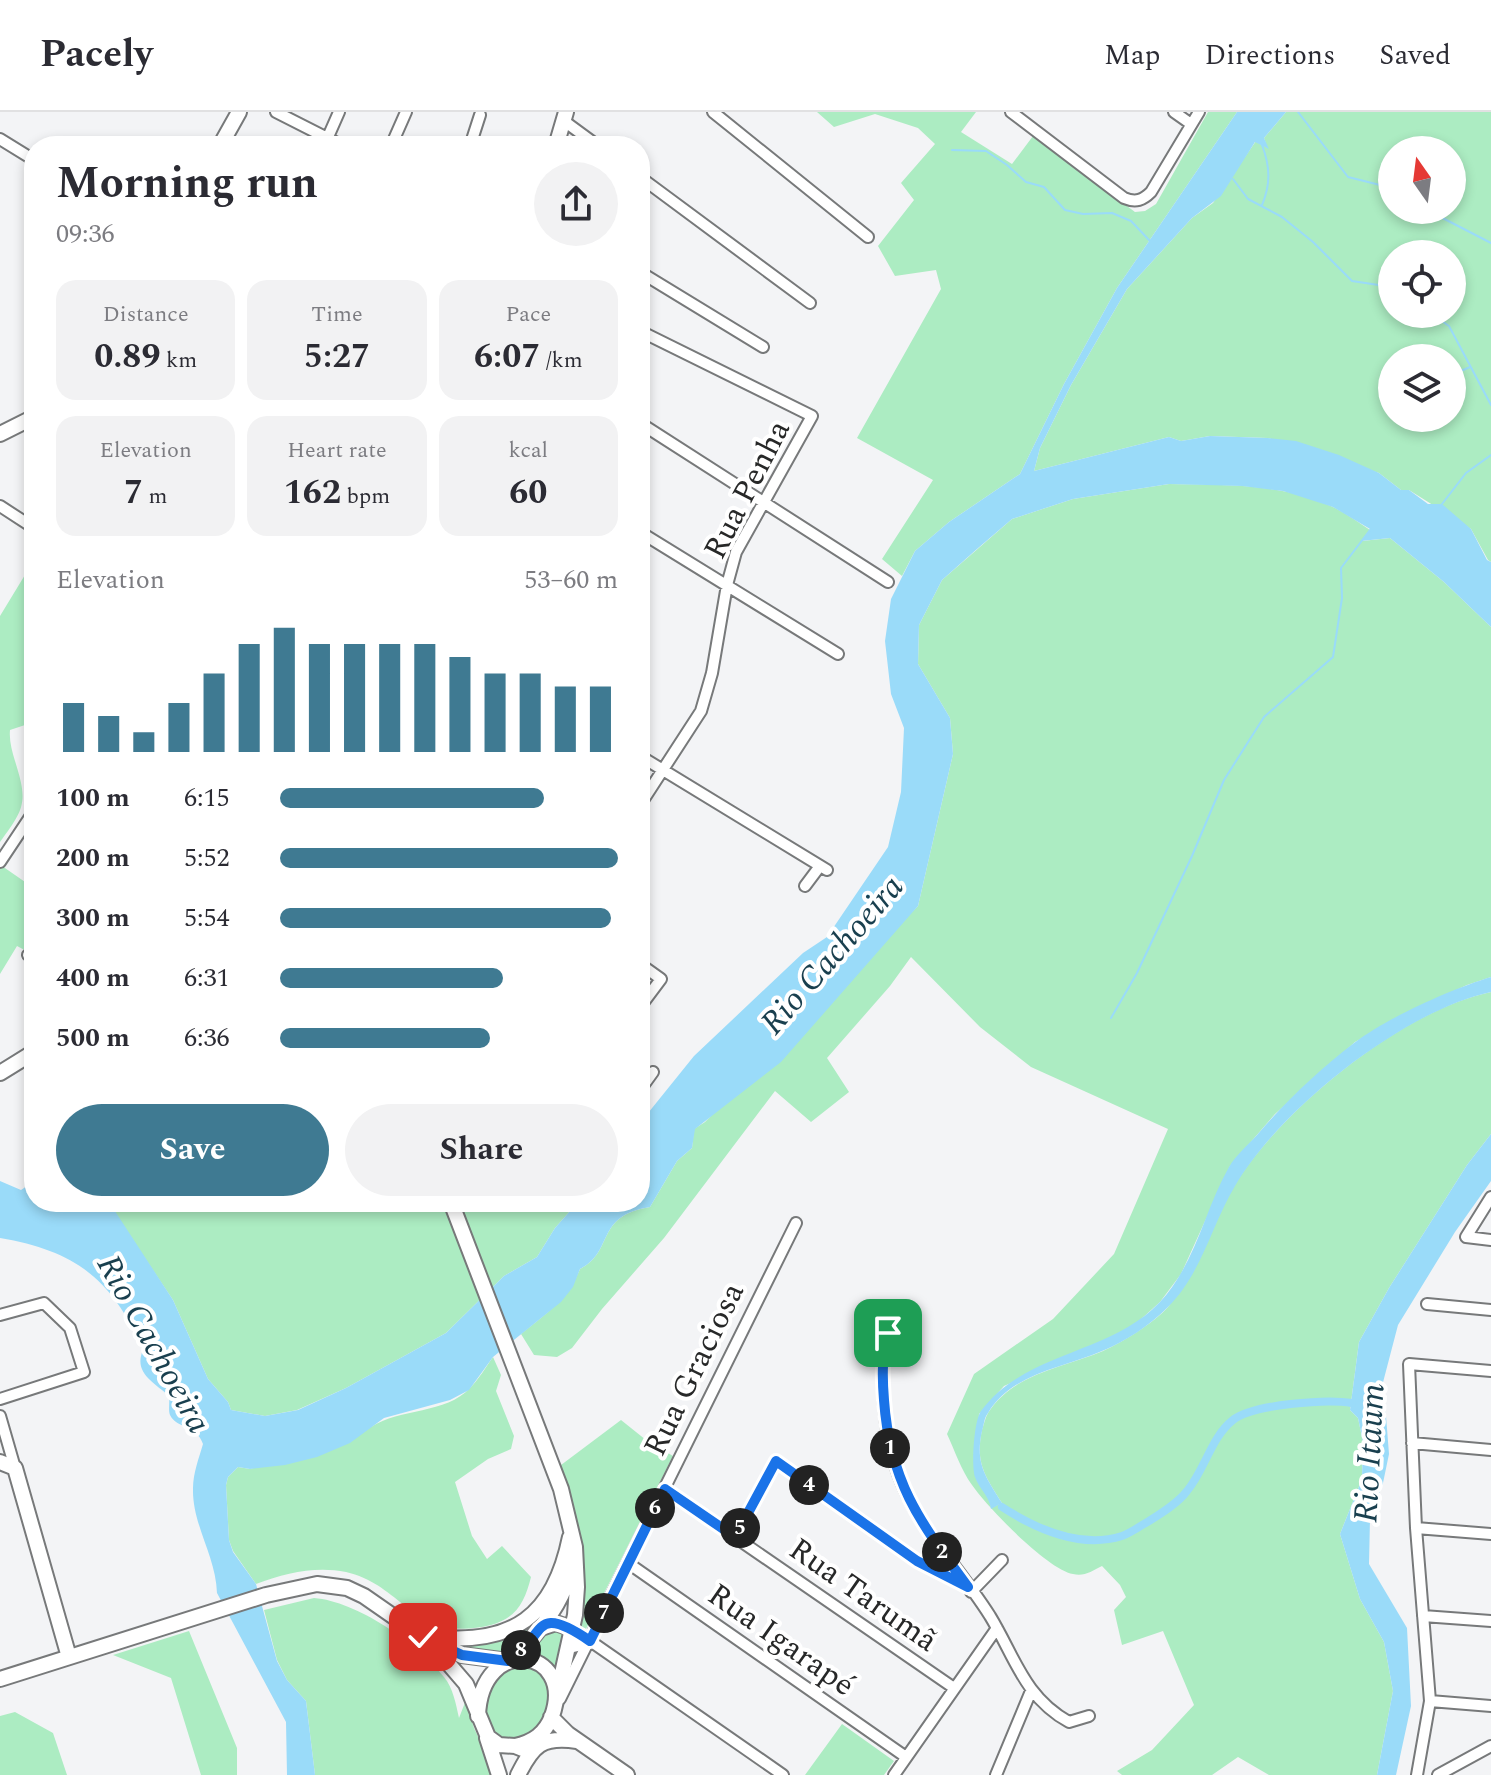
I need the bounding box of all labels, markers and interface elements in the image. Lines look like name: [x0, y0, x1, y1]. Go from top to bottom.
text: Pacely: [40, 26, 153, 84]
text: Map: [1104, 34, 1161, 77]
text: Directions: [1205, 34, 1335, 77]
text: Saved: [1379, 34, 1451, 77]
north arrow: [1378, 136, 1466, 224]
map controls: [1378, 136, 1466, 432]
text: Morning run: [56, 150, 318, 217]
button: share: [534, 162, 618, 246]
text: 09:36: [56, 214, 115, 254]
button: locate: [1378, 240, 1466, 328]
text: Distance: [103, 298, 189, 331]
text: Time: [311, 298, 363, 331]
text: Pace: [506, 298, 551, 331]
text: 0.89: [94, 331, 160, 383]
text: 5:27: [304, 331, 370, 383]
text: 6:07: [474, 331, 540, 383]
text: km: [160, 344, 197, 377]
text: /km: [540, 344, 583, 377]
button: layers: [1378, 344, 1466, 432]
street label: Rua Penha: [691, 411, 804, 568]
text: Elevation: [100, 434, 192, 467]
text: Heart rate: [287, 434, 387, 467]
text: kcal: [509, 434, 548, 467]
text: 7: [124, 467, 143, 519]
text: 162: [284, 467, 341, 519]
text: 60: [509, 467, 547, 519]
text: m: [143, 480, 167, 513]
text: bpm: [341, 480, 390, 513]
text: Elevation: [56, 560, 165, 600]
text: 53–60 m: [524, 560, 618, 600]
text: 100 m: [56, 778, 130, 818]
text: 6:15: [184, 778, 230, 818]
text: 200 m: [56, 838, 130, 878]
text: 5:52: [184, 838, 230, 878]
water label: Rio Cachoeira: [748, 864, 917, 1047]
text: 300 m: [56, 898, 130, 938]
text: 5:54: [184, 898, 230, 938]
text: 400 m: [56, 958, 130, 998]
text: 6:31: [184, 958, 230, 998]
text: 500 m: [56, 1018, 130, 1058]
text: 6:36: [184, 1018, 230, 1058]
button: Save: [56, 1104, 329, 1196]
button: Share: [345, 1104, 618, 1196]
water label: Rio Cachoeira: [83, 1245, 224, 1443]
street label: Rua Graciosa: [631, 1274, 758, 1465]
pin: [854, 1299, 922, 1367]
icon: arrive: [866, 1311, 910, 1355]
water label: Rio Itaum: [1340, 1382, 1400, 1524]
pin: 1: [870, 1428, 910, 1468]
text: 1: [884, 1431, 896, 1464]
pin: 4: [789, 1465, 829, 1505]
text: 4: [803, 1468, 815, 1501]
pin: 6: [635, 1488, 675, 1528]
text: 6: [649, 1491, 661, 1524]
pin: 5: [720, 1508, 760, 1548]
text: 5: [734, 1511, 746, 1544]
street label: Rua Tarumã: [778, 1526, 948, 1665]
pin: 2: [922, 1532, 962, 1572]
text: 2: [936, 1535, 948, 1568]
street label: Rua Igarapé: [697, 1571, 865, 1709]
pin: 7: [584, 1593, 624, 1633]
text: 7: [598, 1596, 610, 1629]
pin: [389, 1603, 457, 1671]
icon: check: [401, 1615, 445, 1659]
pin: 8: [501, 1630, 541, 1670]
text: 8: [515, 1633, 527, 1666]

